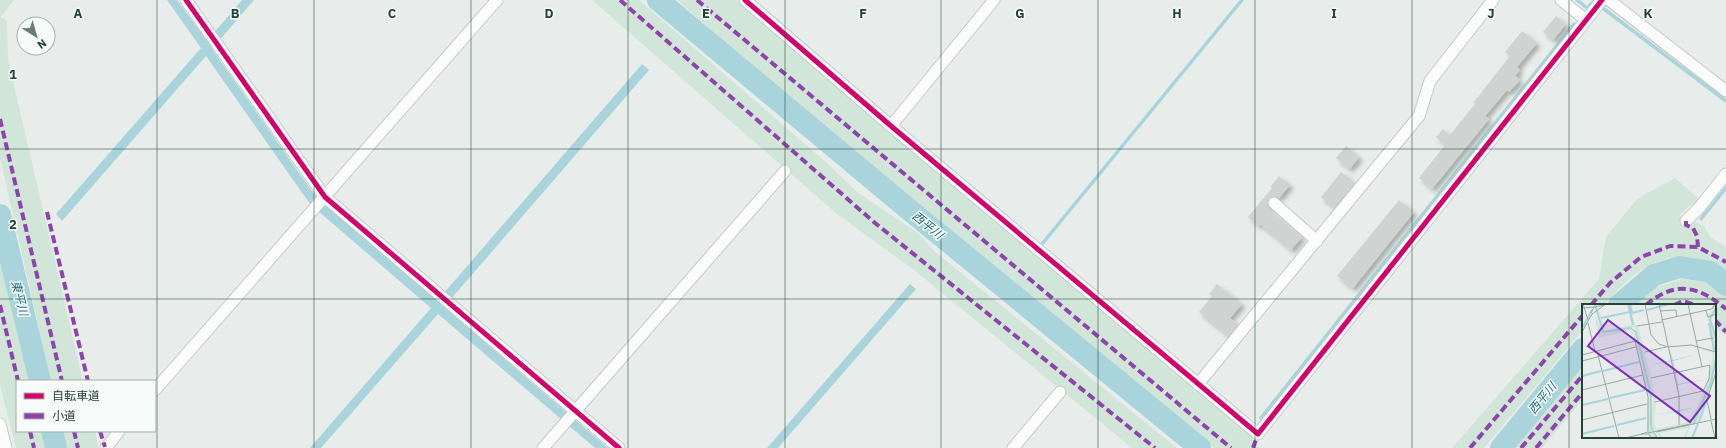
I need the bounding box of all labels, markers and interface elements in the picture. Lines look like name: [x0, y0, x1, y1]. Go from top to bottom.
text: A: [74, 5, 83, 22]
text: B: [231, 5, 240, 22]
text: C: [388, 5, 397, 22]
text: D: [544, 5, 554, 22]
text: E: [702, 5, 710, 22]
text: F: [859, 5, 867, 22]
text: G: [1015, 5, 1025, 22]
text: H: [1172, 5, 1182, 22]
text: I: [1331, 5, 1337, 22]
text: J: [1487, 5, 1495, 22]
text: K: [1643, 5, 1653, 22]
north arrow: [16, 16, 56, 56]
text: N: [35, 36, 49, 52]
text: 1: [9, 66, 17, 83]
water label: 西平川: [909, 208, 948, 243]
text: 2: [9, 216, 17, 233]
water label: 東平川: [8, 279, 32, 319]
inset map: [1582, 304, 1716, 438]
water label: 西平川: [1525, 378, 1561, 417]
legend: [16, 380, 156, 432]
text: 自転車道: [52, 388, 100, 403]
text: 小道: [52, 408, 76, 423]

